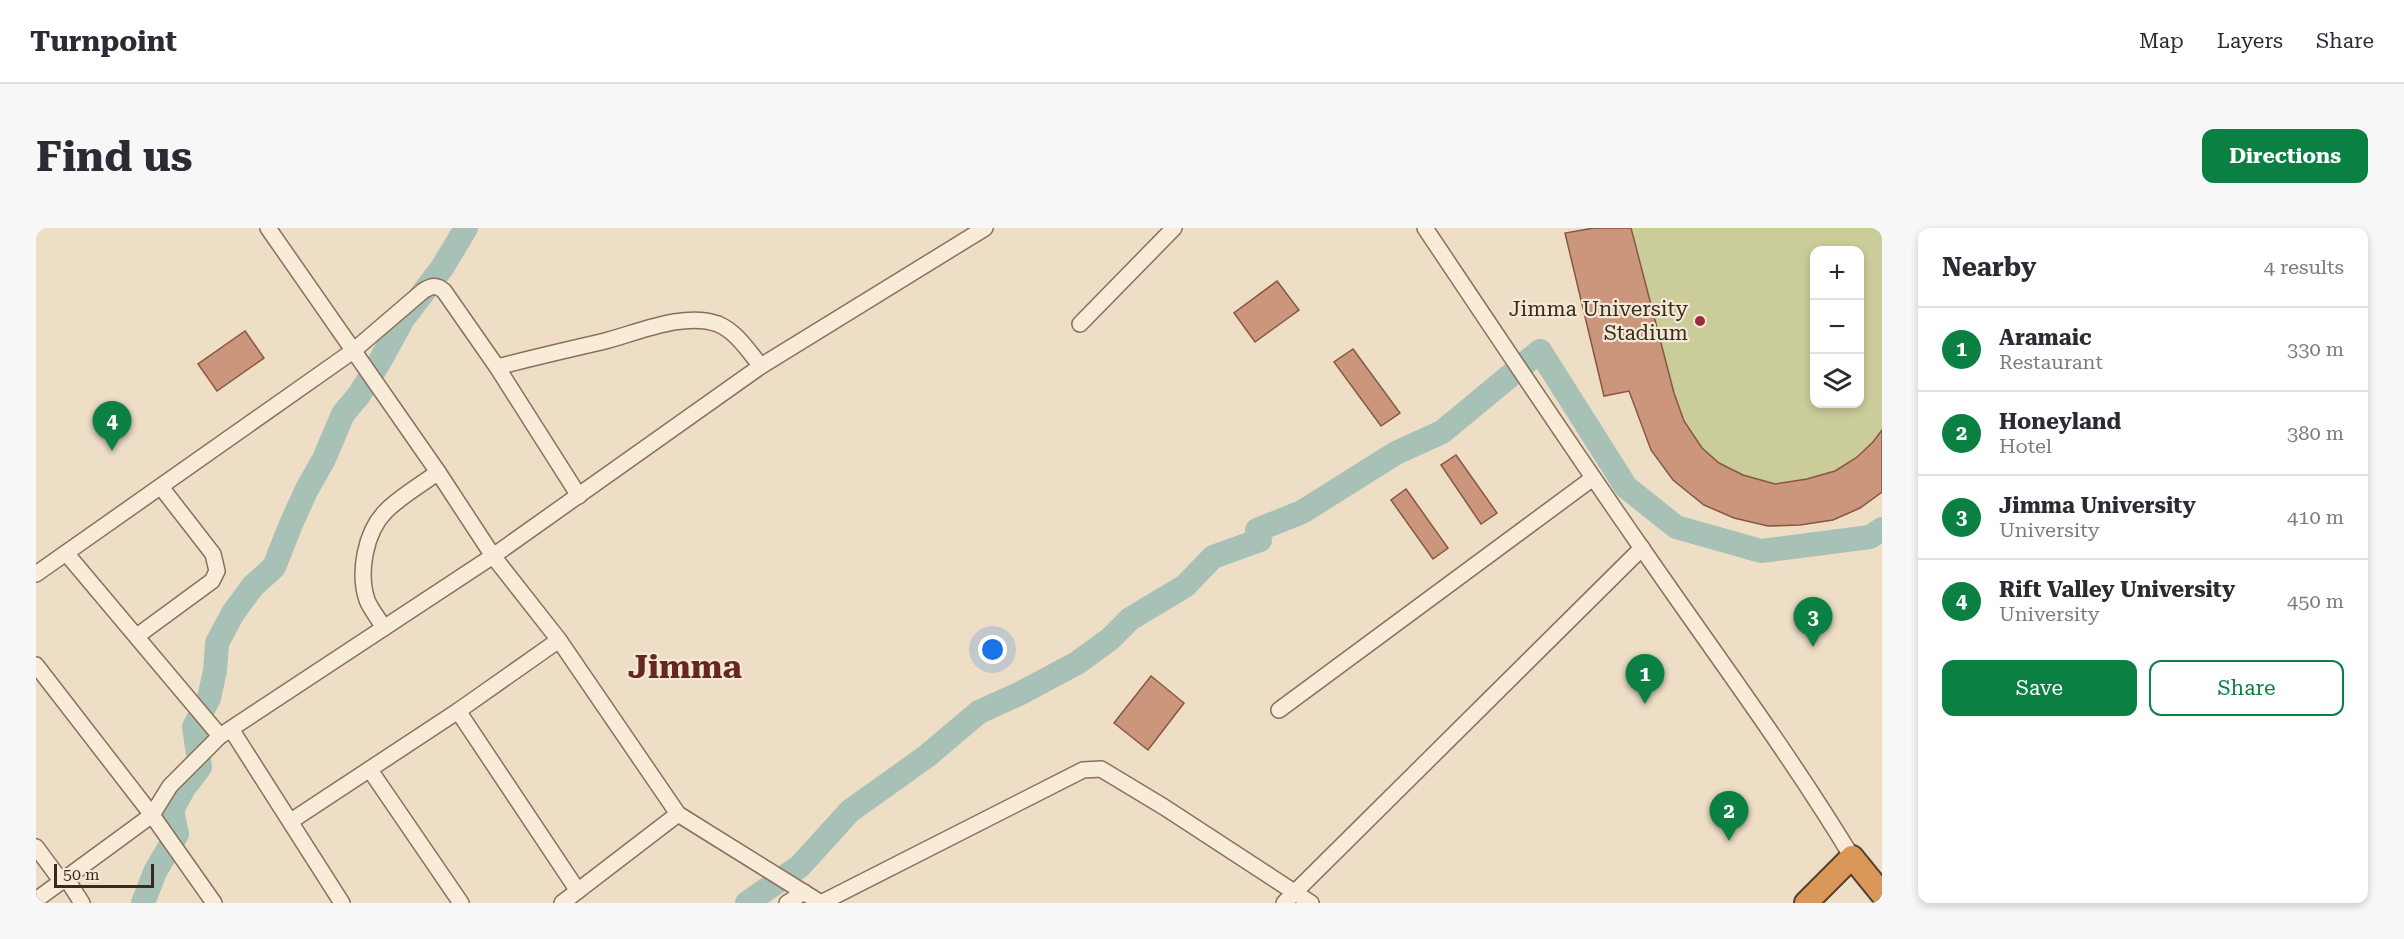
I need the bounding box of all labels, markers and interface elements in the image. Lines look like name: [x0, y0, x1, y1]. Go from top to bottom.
text: Turnpoint: [30, 25, 177, 58]
text: Map: [2139, 29, 2184, 53]
text: Layers: [2217, 29, 2283, 53]
text: Share: [2316, 29, 2374, 53]
button: Directions: [2202, 129, 2368, 183]
text: Find us: [36, 132, 193, 181]
map controls: [1810, 246, 1864, 408]
button: +: [1810, 246, 1864, 300]
text: Nearby: [1942, 252, 2036, 282]
text: 4 results: [2264, 255, 2344, 279]
place label: Jimma University Stadium: [1509, 297, 1689, 345]
button: −: [1810, 300, 1864, 354]
marker: Jimma University Stadium: [1693, 314, 1707, 328]
text: Aramaic: [1999, 325, 2092, 350]
text: 1: [1956, 337, 1967, 361]
text: 330 m: [2287, 337, 2344, 361]
text: Restaurant: [1999, 350, 2103, 374]
button: layers: [1810, 354, 1864, 408]
pin: 4: [92, 402, 132, 451]
text: Honeyland: [1999, 409, 2121, 434]
text: 2: [1956, 421, 1967, 445]
text: 380 m: [2287, 421, 2344, 445]
text: Hotel: [1999, 434, 2052, 458]
text: Jimma University: [1999, 493, 2196, 518]
text: 3: [1956, 505, 1967, 529]
text: 410 m: [2287, 505, 2344, 529]
text: University: [1999, 518, 2100, 542]
text: Rift Valley University: [1999, 577, 2235, 602]
text: 4: [1956, 589, 1967, 613]
text: 450 m: [2287, 589, 2344, 613]
pin: 3: [1794, 598, 1832, 647]
text: University: [1999, 602, 2100, 626]
your location: [978, 635, 1007, 664]
district label: Jimma: [628, 647, 743, 686]
pin: 1: [1626, 654, 1664, 704]
button: Save: [1942, 660, 2137, 716]
button: Share: [2149, 660, 2344, 716]
pin: 2: [1710, 792, 1748, 841]
scale bar: [54, 861, 154, 888]
text: 50 m: [63, 865, 100, 884]

